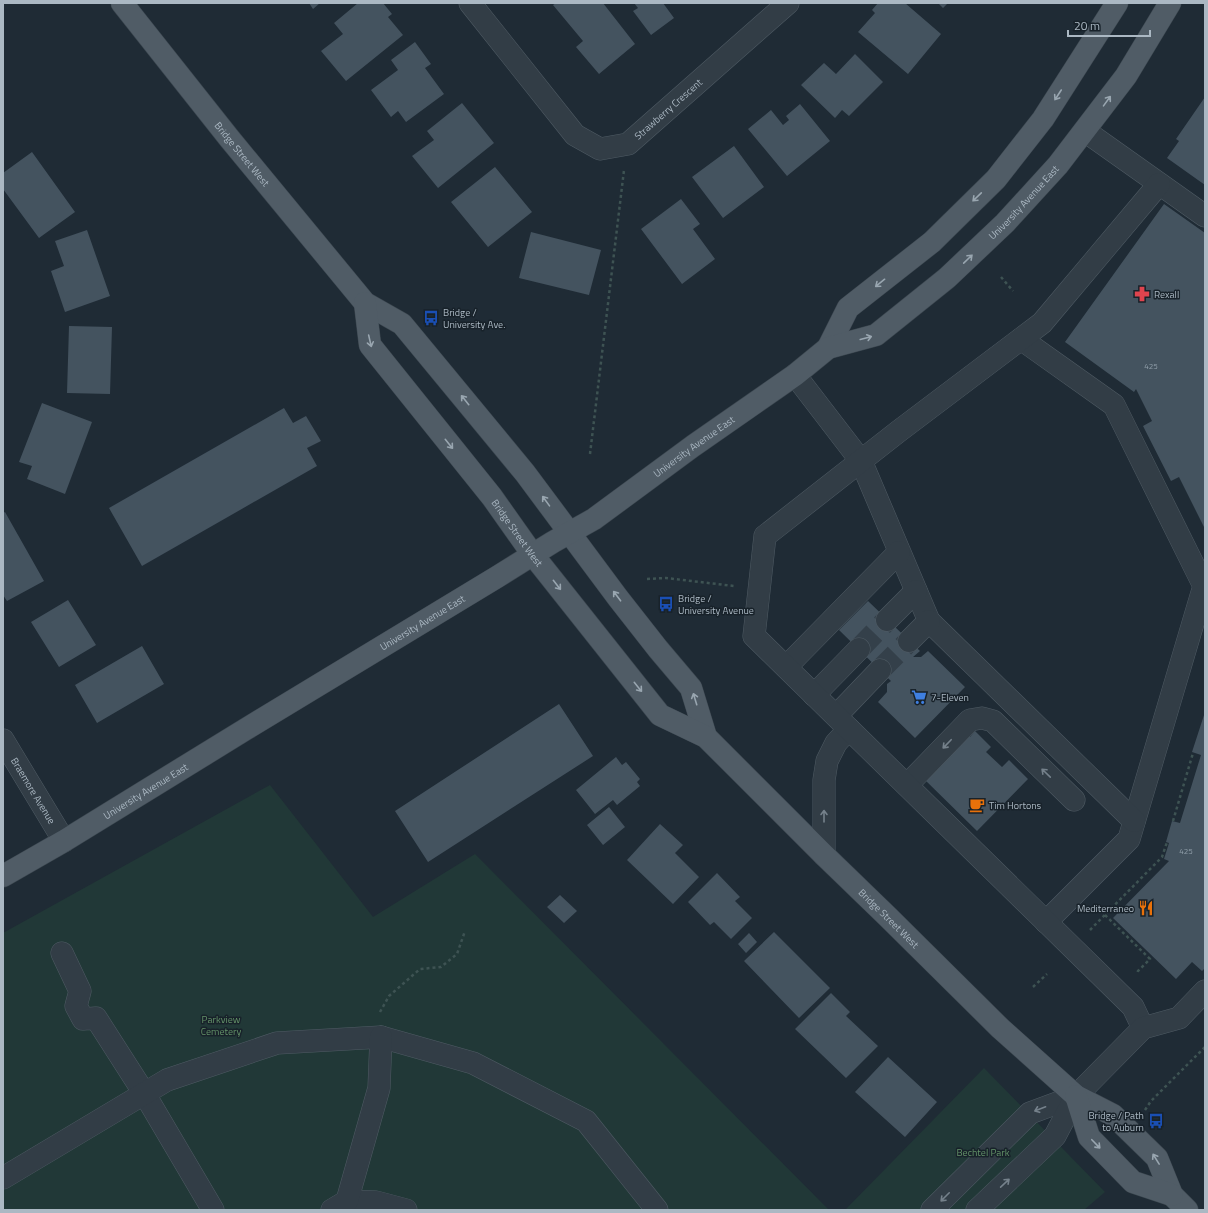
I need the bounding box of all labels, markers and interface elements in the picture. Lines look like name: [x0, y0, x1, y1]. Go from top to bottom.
scale bar: [1068, 12, 1150, 38]
text: 20 m: [1074, 16, 1100, 35]
street label: Strawberry Crescent: [631, 75, 706, 143]
one-way arrow: [1054, 90, 1062, 101]
one-way arrow: [1103, 95, 1111, 106]
street label: Bridge Street West: [211, 119, 273, 190]
street label: University Avenue East: [985, 162, 1063, 243]
one-way arrow: [972, 192, 982, 202]
one-way arrow: [962, 255, 972, 264]
one-way arrow: [874, 279, 885, 287]
pharmacy icon: Rexall: [1133, 285, 1151, 303]
place label: Rexall: [1154, 287, 1179, 302]
place label: Bridge / University Ave.: [443, 305, 505, 332]
bus stop icon: Bridge / University Ave.: [422, 309, 440, 327]
one-way arrow: [859, 334, 872, 341]
one-way arrow: [367, 335, 375, 348]
house number: 425: [1144, 360, 1158, 372]
one-way arrow: [460, 394, 469, 405]
street label: University Avenue East: [650, 412, 738, 481]
one-way arrow: [444, 438, 453, 449]
street label: Bridge Street West: [488, 496, 547, 570]
one-way arrow: [542, 496, 550, 507]
one-way arrow: [553, 580, 562, 591]
street label: University Avenue East: [377, 591, 468, 654]
one-way arrow: [612, 591, 621, 602]
place label: Bridge / University Avenue: [678, 591, 754, 618]
bus stop icon: Bridge / University Avenue: [657, 595, 675, 613]
one-way arrow: [634, 682, 642, 693]
supermarket icon: 7-Eleven: [910, 688, 928, 706]
place label: 7-Eleven: [931, 690, 969, 705]
one-way arrow: [691, 693, 698, 706]
one-way arrow: [942, 739, 952, 749]
street label: Braemore Avenue: [7, 755, 59, 827]
street label: University Avenue East: [101, 759, 191, 823]
one-way arrow: [1041, 768, 1051, 777]
cafe icon: Tim Hortons: [968, 796, 986, 814]
place label: Tim Hortons: [989, 798, 1042, 813]
one-way arrow: [820, 810, 828, 823]
house number: 425: [1179, 845, 1193, 857]
street label: Bridge Street West: [855, 885, 923, 952]
restaurant icon: Mediterraneo: [1137, 899, 1155, 917]
place label: Mediterraneo: [1077, 901, 1134, 916]
park label: Parkview Cemetery: [201, 1012, 241, 1039]
one-way arrow: [1034, 1106, 1046, 1114]
place label: Bridge / Path to Auburn: [1088, 1108, 1144, 1135]
bus stop icon: Bridge / Path to Auburn: [1147, 1112, 1165, 1130]
one-way arrow: [1091, 1139, 1101, 1149]
park label: Bechtel Park: [956, 1145, 1010, 1160]
one-way arrow: [1152, 1154, 1160, 1165]
one-way arrow: [1000, 1178, 1010, 1188]
one-way arrow: [940, 1192, 950, 1202]

